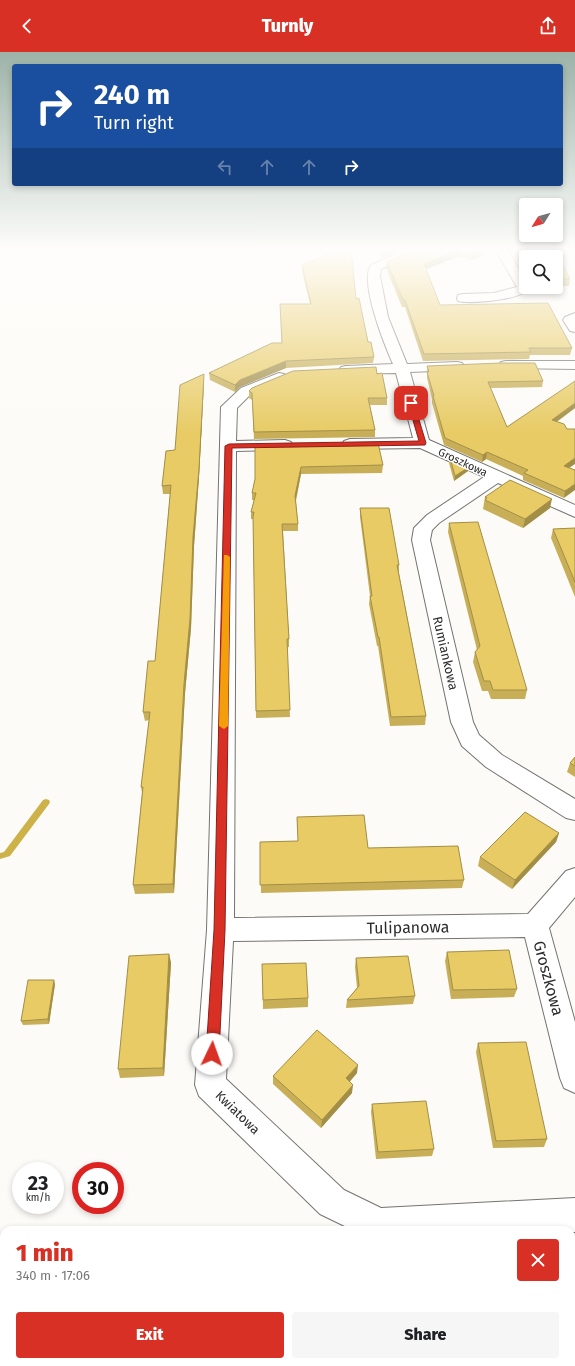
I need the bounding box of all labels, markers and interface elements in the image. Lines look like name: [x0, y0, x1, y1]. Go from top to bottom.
icon: back: [16, 15, 38, 37]
text: Turnly: [262, 15, 313, 37]
icon: share: [537, 15, 559, 37]
text: 240 m: [94, 78, 170, 111]
icon: right: [28, 80, 80, 132]
text: Turn right: [94, 112, 174, 134]
icon: left: [214, 156, 236, 178]
icon: ahead: [256, 156, 278, 178]
icon: ahead: [298, 156, 320, 178]
icon: right: [340, 156, 362, 178]
north arrow: [519, 198, 563, 242]
map controls: [519, 198, 563, 294]
button: search: [519, 250, 563, 294]
pin: [394, 386, 428, 420]
icon: arrive: [400, 392, 422, 414]
street label: Groszkowa: [436, 445, 490, 480]
street label: Rumiankowa: [430, 615, 461, 691]
street label: Tulipanowa: [366, 917, 450, 938]
street label: Groszkowa: [529, 938, 568, 1018]
position arrow: [191, 1033, 233, 1075]
street label: Kwiatowa: [212, 1088, 263, 1137]
speed limit sign: 30: [72, 1162, 124, 1214]
text: 23: [28, 1171, 48, 1195]
text: km/h: [26, 1192, 50, 1204]
text: 1 min: [16, 1239, 74, 1267]
button: close: [517, 1239, 559, 1281]
text: 340 m · 17:06: [16, 1268, 90, 1283]
button: Exit: [16, 1312, 284, 1358]
button: Share: [292, 1312, 559, 1358]

